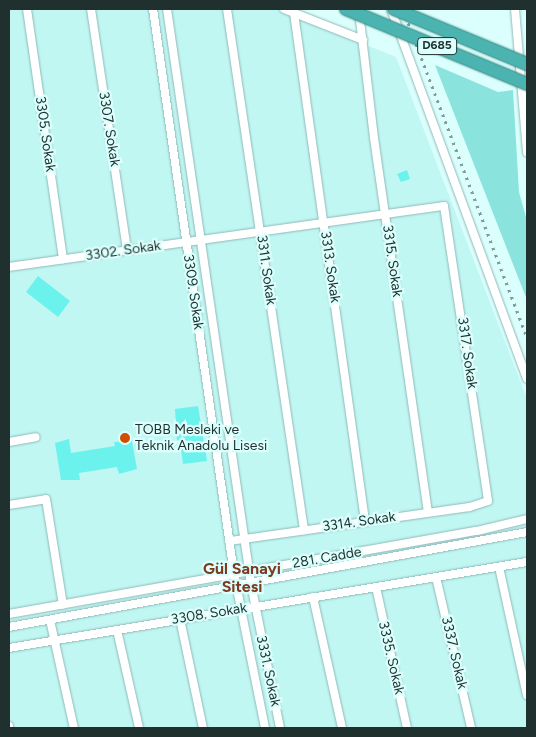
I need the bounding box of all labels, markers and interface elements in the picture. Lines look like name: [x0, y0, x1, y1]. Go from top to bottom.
road number: D685: [417, 36, 457, 56]
street label: 3307. Sokak: [95, 90, 123, 168]
street label: 3305. Sokak: [31, 95, 59, 173]
street label: 3315. Sokak: [379, 224, 405, 298]
street label: 3313. Sokak: [317, 230, 343, 304]
street label: 3311. Sokak: [253, 234, 279, 306]
street label: 3302. Sokak: [84, 237, 162, 265]
street label: 3309. Sokak: [179, 253, 207, 331]
street label: 3317. Sokak: [454, 316, 480, 390]
place label: TOBB Mesleki ve Teknik Anadolu Lisesi: [135, 422, 267, 454]
marker: TOBB Mesleki ve Teknik Anadolu Lisesi: [119, 432, 131, 444]
street label: 3314. Sokak: [322, 509, 396, 535]
street label: 281. Cadde: [291, 544, 363, 572]
district label: Gül Sanayi Sitesi: [203, 559, 281, 597]
street label: 3308. Sokak: [170, 600, 248, 628]
street label: 3337. Sokak: [437, 615, 471, 691]
street label: 3335. Sokak: [374, 620, 408, 696]
street label: 3331. Sokak: [252, 634, 284, 708]

